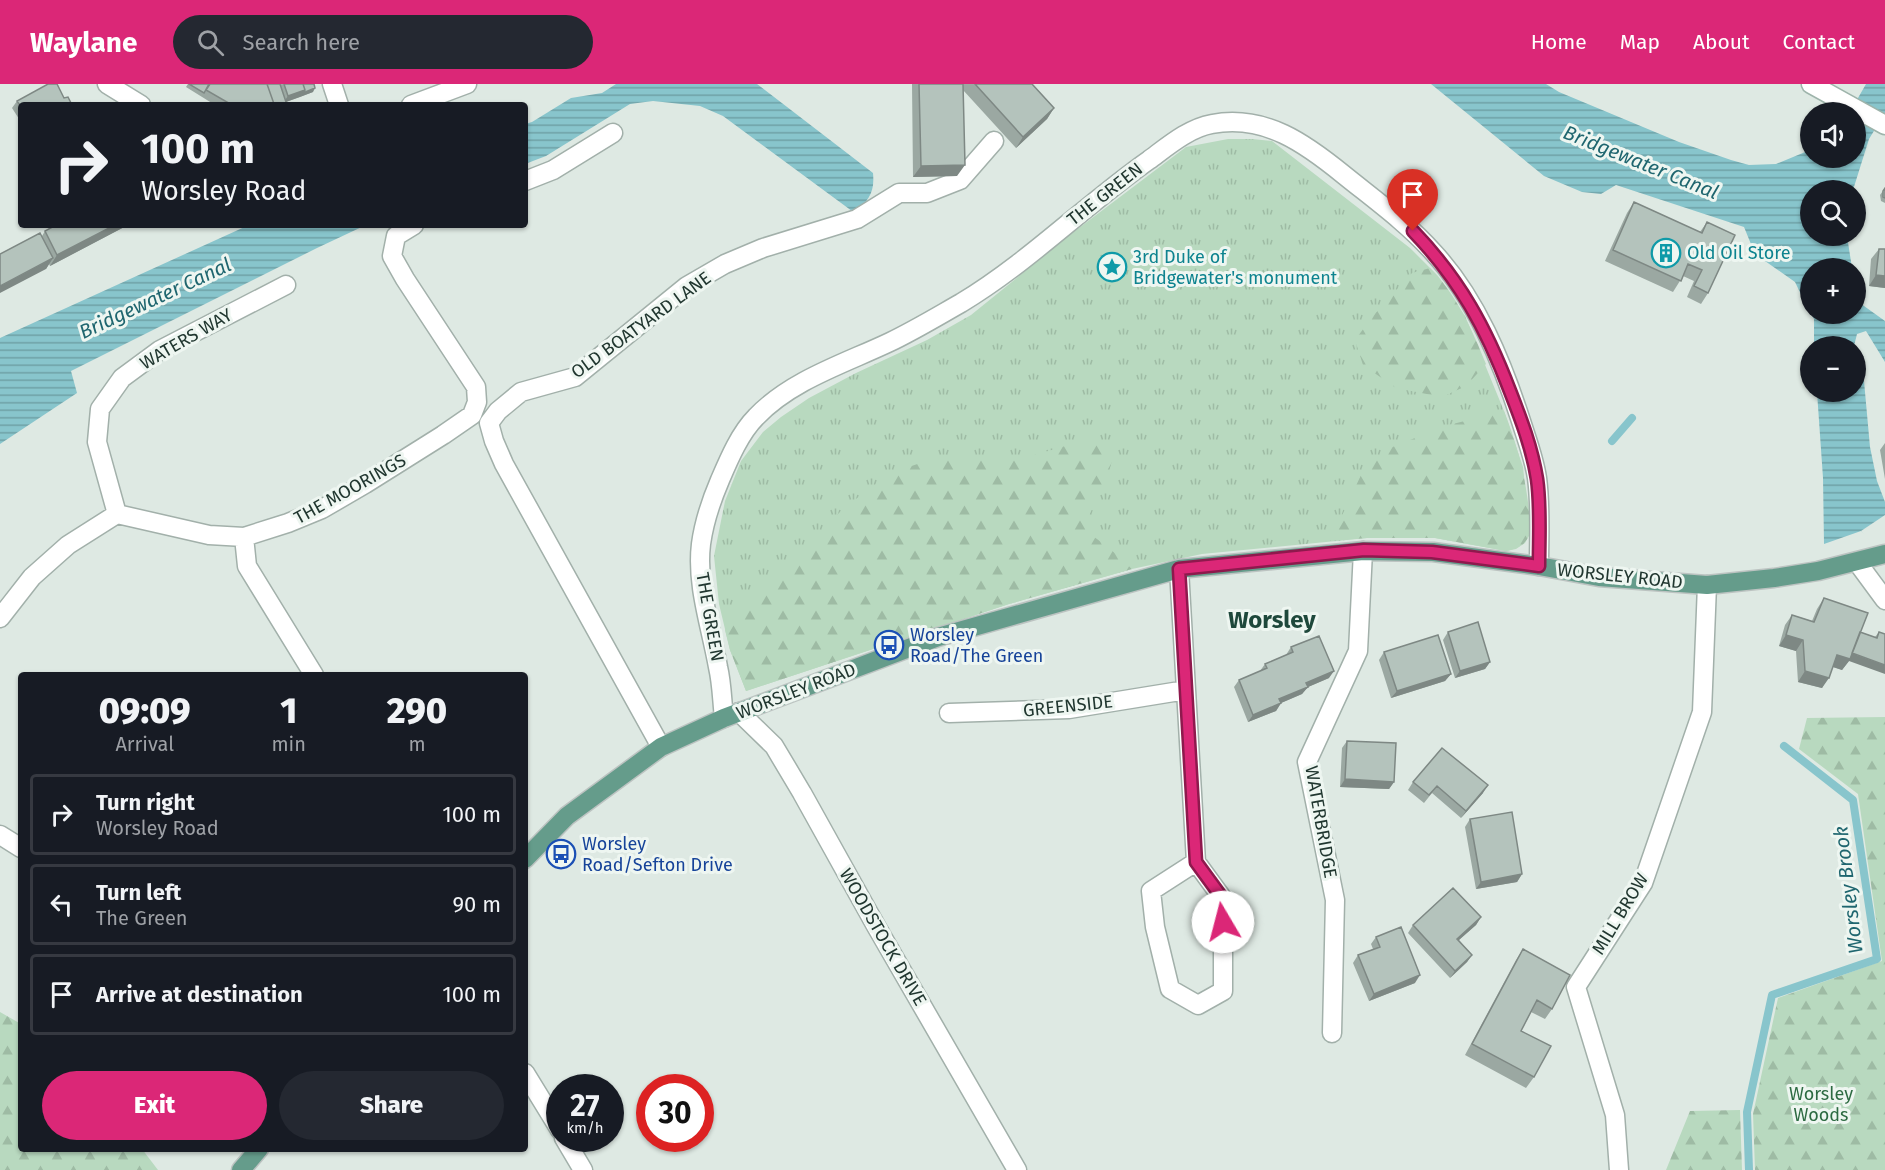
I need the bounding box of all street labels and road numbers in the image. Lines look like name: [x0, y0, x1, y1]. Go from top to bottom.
street label: THE GREEN: [1063, 158, 1147, 230]
street label: OLD BOATYARD LANE: [567, 267, 715, 383]
street label: WATERS WAY: [136, 304, 236, 374]
street label: THE MOORINGS: [290, 449, 410, 529]
street label: WORSLEY ROAD: [1556, 558, 1684, 594]
street label: THE GREEN: [691, 571, 729, 663]
street label: WORSLEY ROAD: [733, 658, 859, 724]
street label: GREENSIDE: [1022, 690, 1114, 722]
street label: WATERBRIDGE: [1300, 764, 1342, 880]
street label: WOODSTOCK DRIVE: [835, 864, 931, 1010]
street label: MILL BROW: [1587, 869, 1653, 959]

